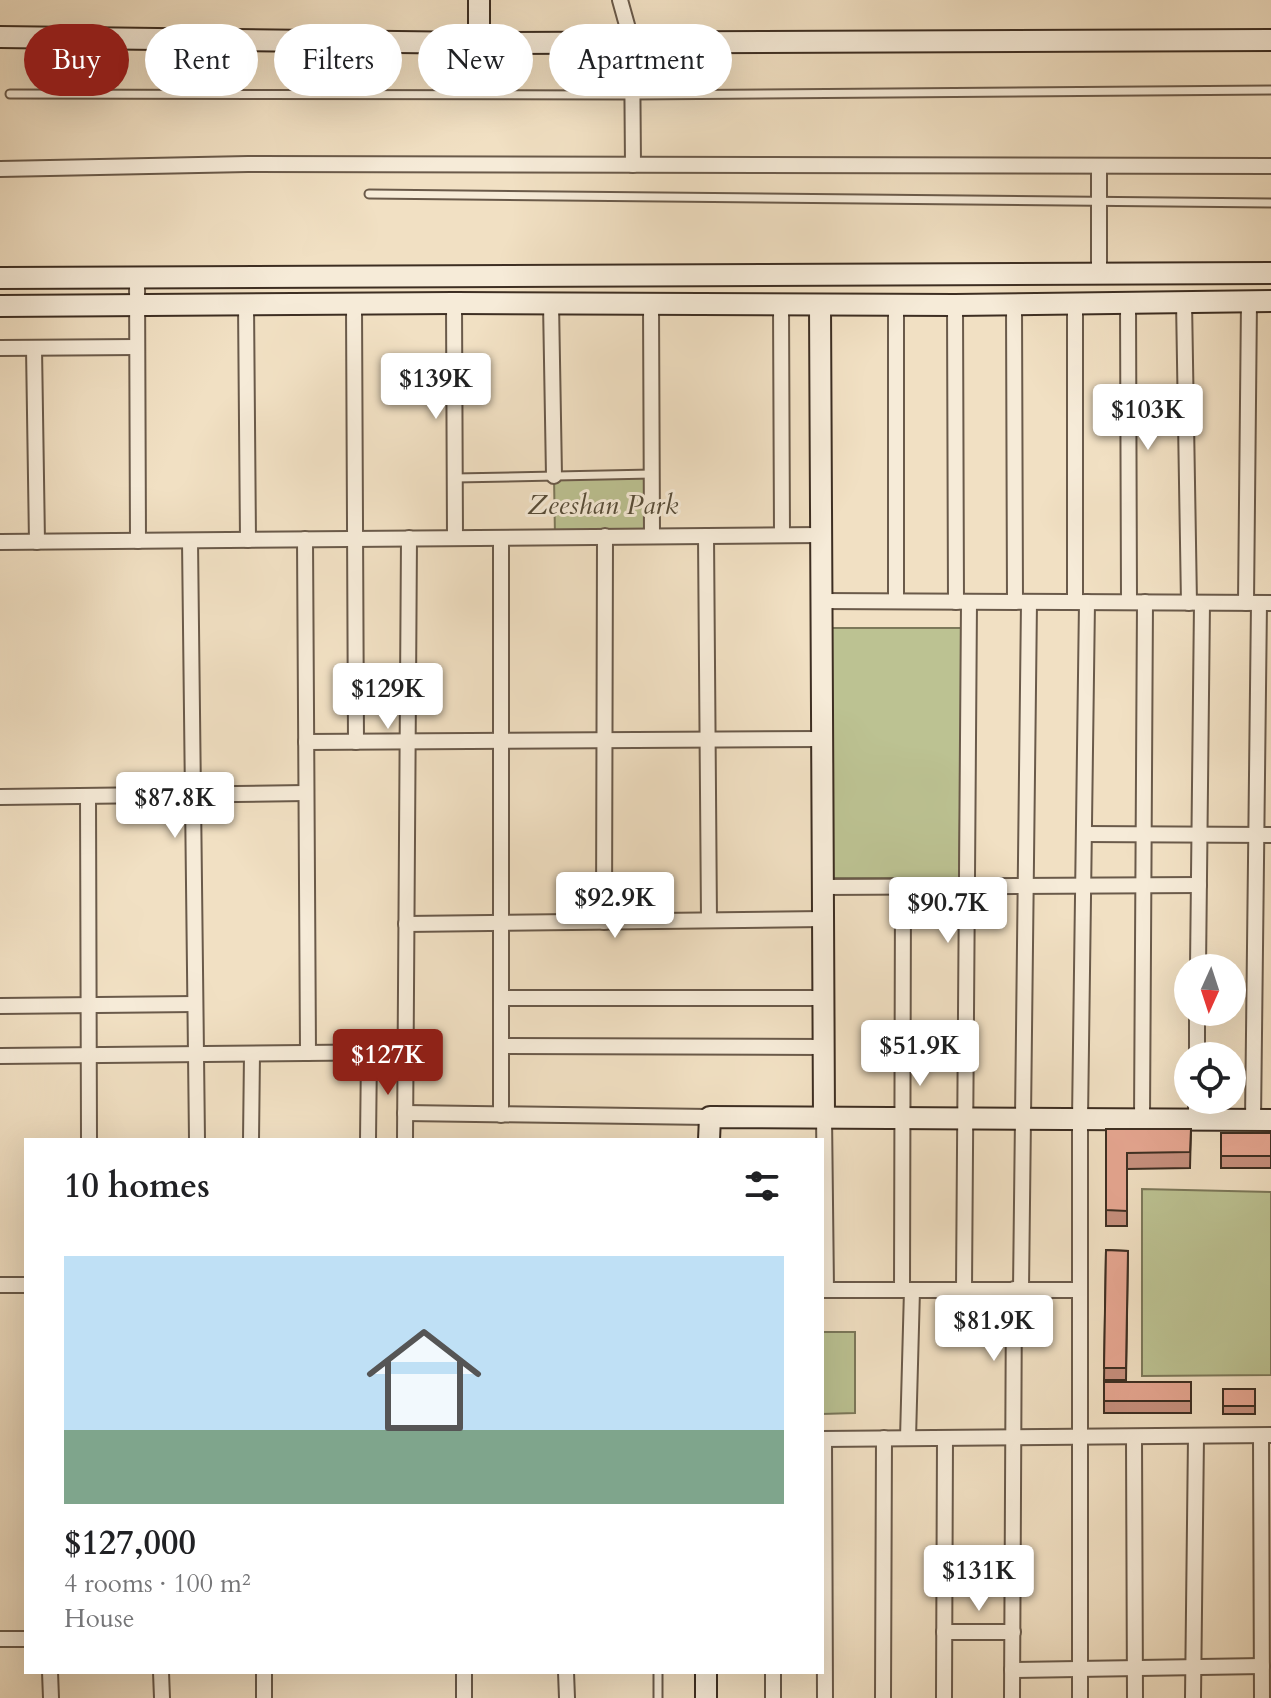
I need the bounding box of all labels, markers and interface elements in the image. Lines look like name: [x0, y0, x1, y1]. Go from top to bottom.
chip: Buy: [24, 24, 129, 96]
chip: Rent: [145, 24, 258, 96]
chip: Filters: [274, 24, 402, 96]
chip: New: [418, 24, 533, 96]
chip: Apartment: [549, 24, 732, 96]
pin: $139K: [380, 353, 492, 421]
text: $139K: [399, 361, 473, 396]
pin: $103K: [1092, 384, 1204, 452]
text: $103K: [1111, 392, 1185, 427]
park label: Zeeshan Park: [528, 486, 679, 524]
pin: $129K: [332, 663, 444, 731]
text: $129K: [351, 671, 425, 706]
pin: $87.8K: [110, 772, 240, 840]
text: $87.8K: [134, 780, 216, 815]
pin: $92.9K: [550, 872, 680, 940]
pin: $90.7K: [883, 877, 1013, 945]
text: $92.9K: [574, 880, 656, 915]
text: $90.7K: [907, 885, 989, 920]
north arrow: [1174, 954, 1246, 1026]
map controls: [1174, 954, 1246, 1114]
pin: $51.9K: [855, 1020, 985, 1088]
text: $51.9K: [879, 1028, 961, 1063]
pin: $127K: [332, 1029, 444, 1097]
text: $127K: [351, 1037, 425, 1072]
button: locate: [1174, 1042, 1246, 1114]
text: 10 homes: [64, 1163, 210, 1209]
icon: filters: [740, 1164, 784, 1208]
pin: $81.9K: [929, 1295, 1059, 1363]
text: $81.9K: [953, 1303, 1035, 1338]
icon: home: [352, 1308, 496, 1452]
text: $127,000: [64, 1520, 196, 1566]
pin: $131K: [923, 1545, 1035, 1613]
text: $131K: [942, 1553, 1016, 1588]
text: 4 rooms · 100 m²: [64, 1566, 251, 1601]
text: House: [64, 1601, 135, 1636]

